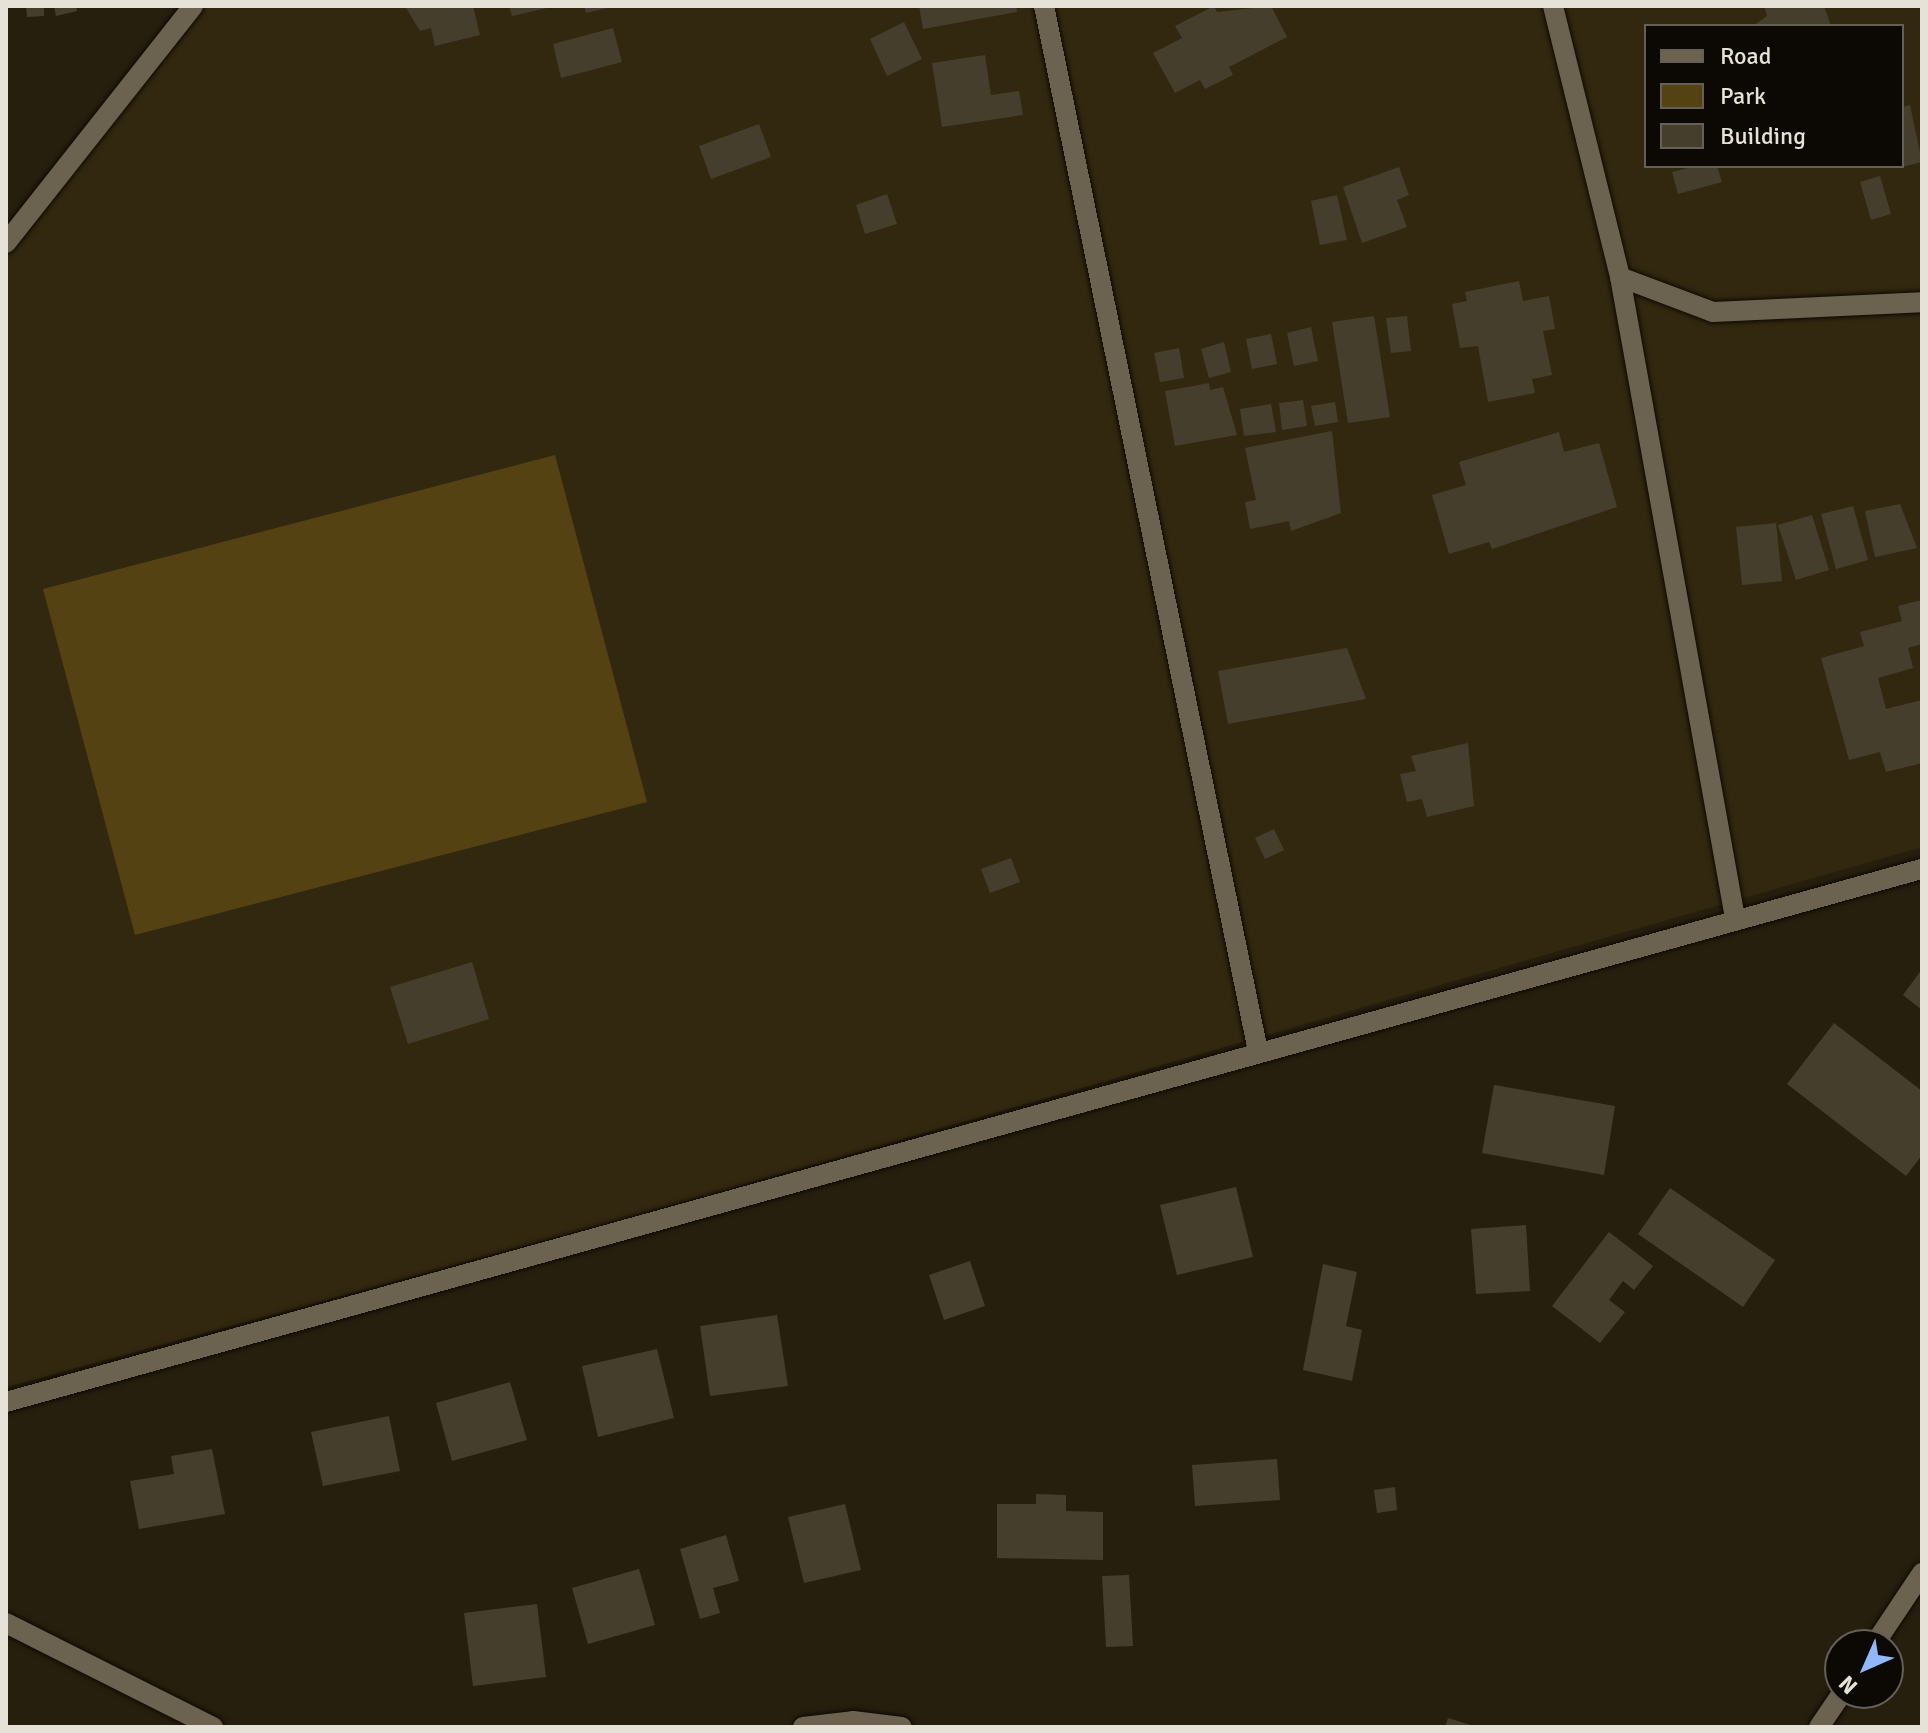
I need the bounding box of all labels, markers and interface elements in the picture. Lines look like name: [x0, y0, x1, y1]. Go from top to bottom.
legend: [1644, 24, 1904, 168]
text: Road: [1720, 41, 1771, 71]
text: Park: [1720, 81, 1766, 111]
text: Building: [1720, 121, 1806, 151]
north arrow: [1824, 1629, 1904, 1709]
text: N: [1833, 1670, 1863, 1700]

